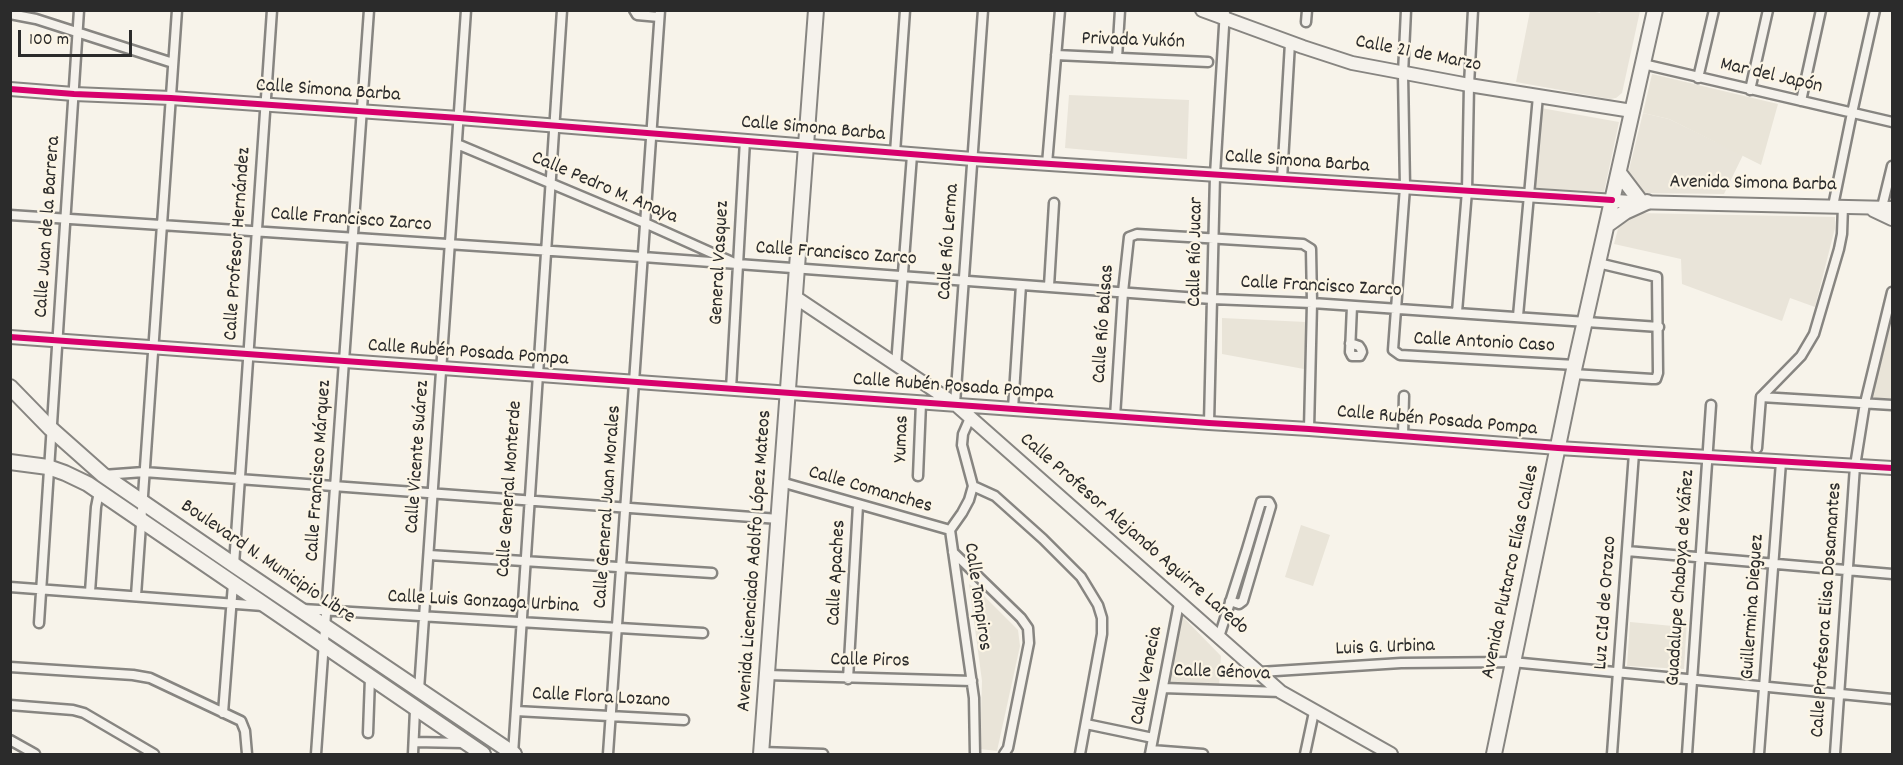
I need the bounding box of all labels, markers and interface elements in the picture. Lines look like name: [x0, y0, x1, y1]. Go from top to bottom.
scale bar: [21, 18, 135, 56]
text: 100 m: [29, 28, 69, 53]
street label: Privada Yukón: [1081, 28, 1185, 56]
street label: Calle 21 de Marzo: [1353, 31, 1483, 79]
street label: Mar del Japón: [1717, 54, 1825, 100]
street label: Calle Simona Barba: [255, 75, 401, 109]
street label: Calle Simona Barba: [740, 112, 886, 148]
street label: Calle Juan de la Barrera: [31, 135, 67, 319]
street label: Calle Simona Barba: [1224, 146, 1370, 180]
street label: Calle Profesor Hernández: [220, 147, 258, 341]
street label: Calle Pedro M. Anaya: [527, 147, 681, 231]
street label: Avenida Simona Barba: [1669, 172, 1837, 198]
street label: Calle Río Lerma: [934, 183, 966, 301]
street label: Calle Río Jucar: [1184, 197, 1210, 307]
street label: General Vasquez: [706, 200, 736, 326]
street label: Calle Francisco Zarco: [270, 203, 432, 239]
street label: Calle Francisco Zarco: [755, 237, 917, 273]
street label: Calle Río Balsas: [1089, 264, 1121, 384]
street label: Calle Francisco Zarco: [1240, 272, 1402, 304]
street label: Calle Antonio Caso: [1413, 328, 1555, 360]
street label: Calle Rubén Posada Pompa: [367, 335, 569, 373]
street label: Calle Rubén Posada Pompa: [852, 369, 1054, 407]
street label: Calle Francisco Márquez: [302, 379, 338, 563]
street label: Calle Vicente Suárez: [402, 380, 436, 534]
street label: Calle General Monterde: [493, 400, 529, 578]
street label: Calle Rubén Posada Pompa: [1336, 401, 1538, 443]
street label: Calle General Juan Morales: [590, 405, 628, 609]
street label: Avenida Licenciado Adolfo López Mateos: [733, 409, 779, 713]
street label: Yumas: [890, 415, 916, 463]
street label: Calle Profesor Alejando Aguirre Laredo: [1013, 429, 1253, 641]
street label: Calle Comanches: [805, 462, 935, 520]
street label: Avenida Plutarco Elías Calles: [1478, 463, 1546, 681]
street label: Guadalupe Chaboya de Yáñez: [1662, 469, 1702, 687]
street label: Calle Profesora Elisa Dosamantes: [1807, 481, 1849, 739]
street label: Boulevard N. Municipio Libre: [175, 496, 359, 630]
street label: Calle Apaches: [823, 519, 853, 627]
street label: Guillermina Dieguez: [1737, 534, 1771, 680]
street label: Luz CId de Orozco: [1590, 535, 1624, 671]
street label: Calle Tompiros: [957, 542, 995, 652]
street label: Calle Luis Gonzaga Urbina: [387, 586, 579, 620]
street label: Calle Venecia: [1127, 625, 1169, 727]
street label: Luis G. Urbina: [1335, 635, 1435, 663]
street label: Calle Piros: [830, 649, 910, 675]
street label: Calle Génova: [1173, 660, 1271, 688]
street label: Calle Flora Lozano: [531, 683, 671, 715]

